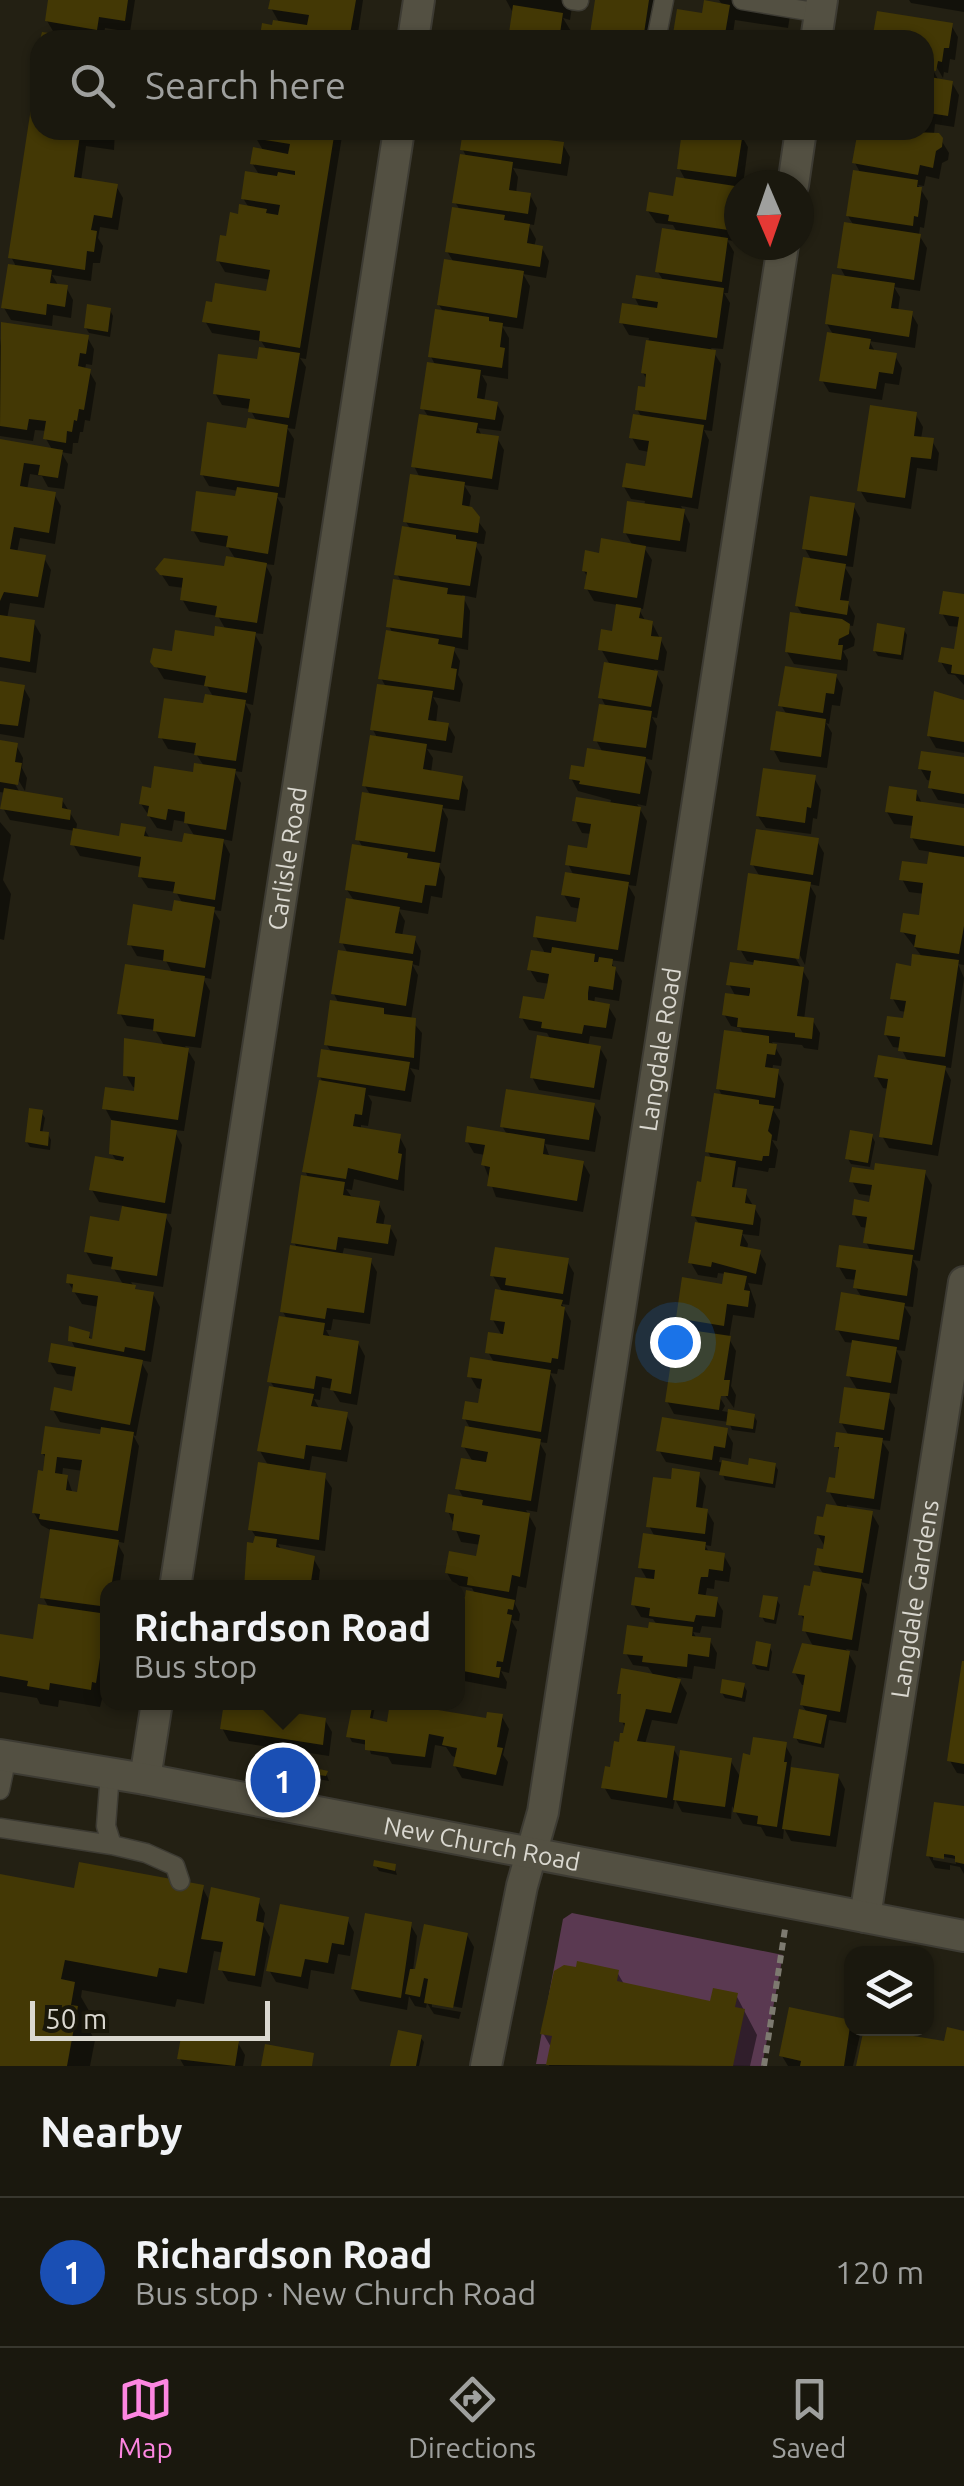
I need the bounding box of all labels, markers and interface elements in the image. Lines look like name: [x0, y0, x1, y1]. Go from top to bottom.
search box: [30, 30, 934, 140]
icon: search: [65, 58, 120, 113]
text: Search here: [145, 64, 346, 106]
north arrow: [724, 170, 814, 260]
street label: Carlisle Road: [262, 785, 312, 932]
street label: Langdale Road: [633, 965, 686, 1133]
your location: [650, 1317, 701, 1368]
street label: Langdale Gardens: [885, 1498, 944, 1700]
popup: [100, 1580, 465, 1710]
text: Richardson Road: [134, 1606, 431, 1648]
text: Bus stop: [134, 1648, 257, 1684]
pin: 1: [250, 1742, 316, 1818]
street label: New Church Road: [381, 1811, 582, 1876]
map controls: [844, 1946, 934, 2036]
button: layers: [844, 1946, 934, 2036]
scale bar: [30, 1996, 270, 2040]
text: 50 m: [45, 2003, 107, 2034]
text: Nearby: [40, 2108, 183, 2155]
text: Richardson Road: [135, 2233, 433, 2275]
text: 1: [63, 2254, 82, 2290]
text: 120 m: [835, 2254, 924, 2290]
text: Bus stop · New Church Road: [135, 2275, 536, 2311]
tab: Map: [118, 2372, 173, 2463]
tab: Directions: [408, 2372, 536, 2463]
tab: Saved: [772, 2372, 846, 2463]

